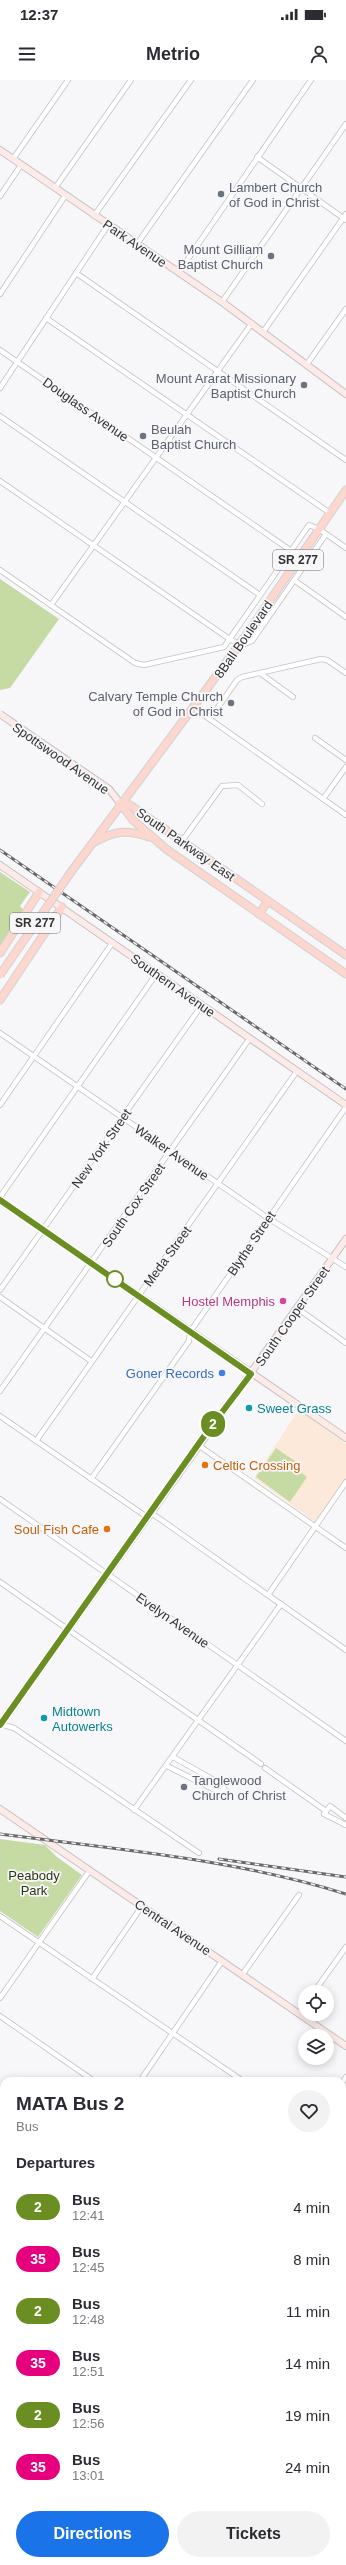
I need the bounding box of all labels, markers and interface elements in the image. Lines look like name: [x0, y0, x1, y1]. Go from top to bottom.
text: 12:37: [20, 6, 58, 23]
icon: menu: [16, 43, 38, 65]
icon: person: [308, 43, 330, 65]
text: Metrio: [146, 44, 200, 64]
place label: Lambert Church of God in Christ: [229, 180, 322, 210]
marker: Lambert Church of God in Christ: [216, 189, 226, 199]
street label: Park Avenue: [100, 217, 169, 270]
place label: Mount Gilliam Baptist Church: [178, 242, 263, 272]
marker: Mount Gilliam Baptist Church: [266, 251, 276, 261]
place label: Mount Ararat Missionary Baptist Church: [156, 371, 296, 401]
street label: Douglass Avenue: [40, 374, 131, 445]
marker: Mount Ararat Missionary Baptist Church: [299, 380, 309, 390]
place label: Beulah Baptist Church: [151, 422, 236, 452]
marker: Beulah Baptist Church: [138, 431, 148, 441]
road number: SR 277: [273, 550, 323, 570]
street label: 8Ball Boulevard: [211, 598, 276, 681]
place label: Calvary Temple Church of God in Christ: [88, 689, 223, 719]
marker: Calvary Temple Church of God in Christ: [226, 698, 236, 708]
street label: Spottswood Avenue: [9, 719, 112, 797]
street label: South Parkway East: [133, 805, 238, 884]
road number: SR 277: [10, 913, 60, 933]
street label: Southern Avenue: [128, 951, 218, 1020]
street label: New York Street: [69, 1105, 135, 1191]
street label: Walker Avenue: [132, 1121, 212, 1183]
street label: South Cox Street: [99, 1160, 168, 1250]
street label: Blythe Street: [224, 1208, 279, 1278]
street label: Meda Street: [141, 1223, 195, 1289]
street label: South Cooper Street: [252, 1263, 333, 1369]
unlabelled marker: [106, 1270, 124, 1288]
place label: Hostel Memphis: [182, 1294, 275, 1309]
marker: Hostel Memphis: [278, 1296, 288, 1306]
place label: Goner Records: [126, 1366, 214, 1381]
marker: Goner Records: [217, 1368, 227, 1378]
place label: Sweet Grass: [257, 1401, 332, 1416]
marker: Sweet Grass: [244, 1403, 254, 1413]
line badge: 2: [200, 1411, 226, 1437]
text: 2: [209, 1416, 217, 1432]
place label: Celtic Crossing: [213, 1458, 300, 1473]
marker: Celtic Crossing: [200, 1460, 210, 1470]
place label: Soul Fish Cafe: [14, 1522, 99, 1537]
marker: Soul Fish Cafe: [102, 1524, 112, 1534]
street label: Evelyn Avenue: [133, 1590, 212, 1651]
place label: Midtown Autowerks: [52, 1704, 113, 1734]
marker: Midtown Autowerks: [39, 1713, 49, 1723]
place label: Tanglewood Church of Christ: [192, 1773, 286, 1803]
marker: Tanglewood Church of Christ: [179, 1782, 189, 1792]
park label: Peabody Park: [8, 1868, 60, 1898]
street label: Central Avenue: [132, 1896, 214, 1958]
map controls: [298, 1985, 334, 2065]
button: locate: [298, 1985, 334, 2021]
button: layers: [298, 2029, 334, 2065]
button: heart: [288, 2090, 330, 2132]
text: MATA Bus 2: [16, 2093, 124, 2114]
text: Bus: [16, 2119, 38, 2134]
text: Departures: [16, 2154, 95, 2171]
text: Bus: [72, 2191, 100, 2208]
text: 2: [34, 2199, 42, 2215]
text: 4 min: [293, 2199, 330, 2216]
text: 12:41: [72, 2208, 105, 2223]
text: Bus: [72, 2243, 100, 2260]
text: 35: [30, 2251, 46, 2267]
text: 8 min: [293, 2251, 330, 2268]
text: 12:45: [72, 2260, 105, 2275]
text: Bus: [72, 2295, 100, 2312]
text: 2: [34, 2303, 42, 2319]
text: 11 min: [286, 2303, 330, 2320]
text: 12:48: [72, 2312, 105, 2327]
text: Bus: [72, 2347, 100, 2364]
text: 35: [30, 2355, 46, 2371]
text: 14 min: [285, 2355, 330, 2372]
text: 12:51: [72, 2364, 105, 2379]
text: Bus: [72, 2399, 100, 2416]
text: 2: [34, 2407, 42, 2423]
text: 19 min: [285, 2407, 330, 2424]
text: 12:56: [72, 2416, 105, 2431]
text: Bus: [72, 2451, 100, 2468]
text: 35: [30, 2459, 46, 2475]
text: 24 min: [285, 2459, 330, 2476]
text: 13:01: [72, 2468, 105, 2483]
button: Directions: [16, 2511, 169, 2557]
button: Tickets: [177, 2511, 330, 2557]

